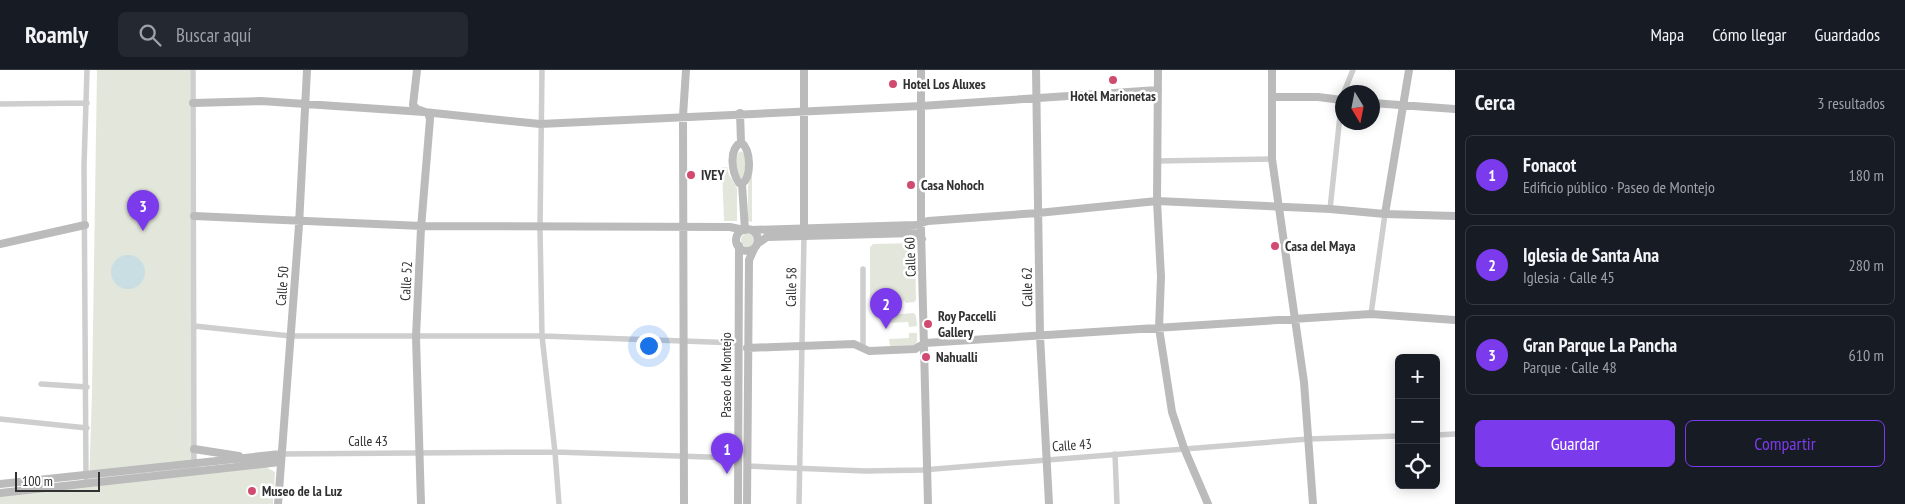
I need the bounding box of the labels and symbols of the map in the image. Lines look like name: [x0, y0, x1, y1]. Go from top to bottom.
marker: Hotel Marionetas: [1107, 74, 1119, 86]
place label: Hotel Los Aluxes: [903, 75, 986, 93]
marker: Hotel Los Aluxes: [887, 78, 899, 90]
north arrow: [1335, 85, 1380, 130]
place label: Hotel Marionetas: [1070, 87, 1156, 105]
place label: IVEY: [701, 166, 724, 184]
marker: IVEY: [685, 169, 697, 181]
place label: Casa Nohoch: [921, 176, 984, 194]
marker: Casa Nohoch: [905, 179, 917, 191]
pin: 3: [127, 190, 159, 231]
street label: Calle 60: [900, 237, 920, 277]
place label: Casa del Maya: [1285, 237, 1356, 255]
marker: Casa del Maya: [1269, 240, 1281, 252]
street label: Calle 52: [396, 261, 416, 301]
street label: Calle 50: [272, 266, 292, 306]
street label: Calle 58: [782, 267, 800, 307]
street label: Calle 62: [1018, 267, 1036, 307]
pin: 2: [870, 288, 902, 329]
place label: Roy Paccelli Gallery: [938, 307, 996, 341]
marker: Roy Paccelli Gallery: [922, 318, 934, 330]
street label: Paseo de Montejo: [717, 332, 735, 418]
your location: [636, 333, 662, 359]
place label: Nahualli: [936, 348, 978, 366]
marker: Nahualli: [920, 351, 932, 363]
street label: Calle 43: [348, 432, 388, 450]
pin: 1: [711, 433, 743, 474]
street label: Calle 43: [1052, 435, 1092, 455]
scale bar: [15, 469, 100, 492]
place label: Museo de la Luz: [262, 482, 342, 500]
marker: Museo de la Luz: [246, 485, 258, 497]

